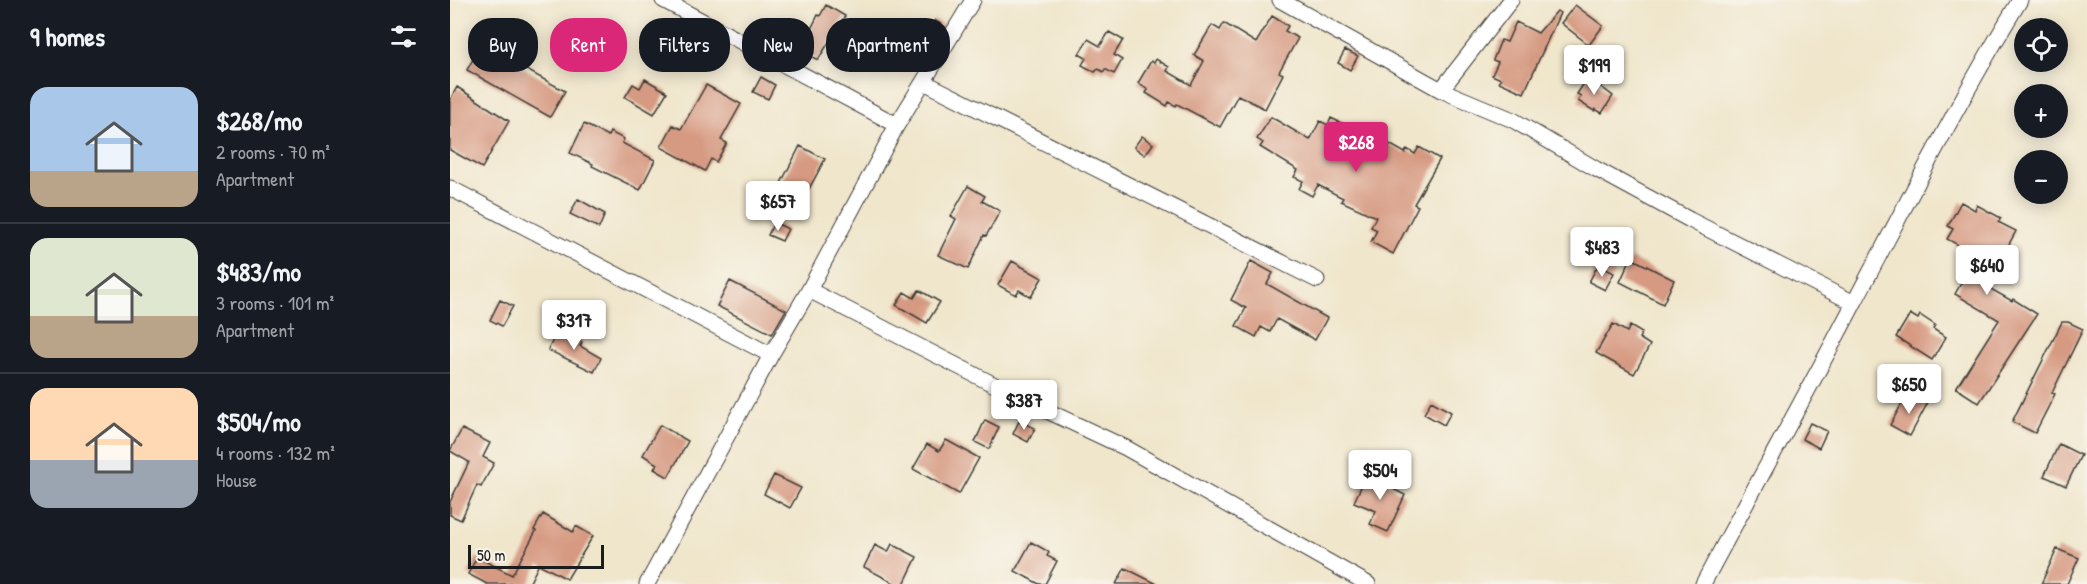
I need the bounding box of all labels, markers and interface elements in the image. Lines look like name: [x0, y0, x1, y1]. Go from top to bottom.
chip: Buy: [468, 18, 538, 72]
chip: Rent: [550, 18, 627, 72]
chip: Filters: [639, 18, 730, 72]
chip: New: [742, 18, 814, 72]
chip: Apartment: [826, 18, 950, 72]
map controls: [2014, 18, 2068, 204]
button: locate: [2014, 18, 2068, 72]
text: 9 homes: [30, 19, 105, 54]
icon: filters: [387, 20, 420, 53]
pin: $199: [1558, 45, 1630, 96]
text: $199: [1578, 51, 1610, 78]
button: +: [2014, 84, 2068, 138]
text: $268/mo: [216, 103, 302, 138]
icon: home: [78, 111, 150, 183]
pin: $268: [1320, 122, 1392, 173]
text: $268: [1338, 128, 1374, 155]
text: 2 rooms · 70 m²: [216, 138, 330, 165]
button: −: [2014, 150, 2068, 204]
text: Apartment: [216, 165, 294, 192]
pin: $657: [742, 181, 814, 232]
text: $657: [760, 187, 796, 214]
pin: $483: [1566, 227, 1638, 278]
text: $483: [1584, 233, 1620, 260]
pin: $640: [1951, 245, 2023, 296]
text: $640: [1970, 251, 2004, 278]
text: $483/mo: [216, 254, 301, 289]
icon: home: [78, 262, 150, 334]
text: 3 rooms · 101 m²: [216, 289, 334, 316]
pin: $317: [538, 300, 610, 351]
text: $317: [556, 306, 592, 333]
text: Apartment: [216, 316, 294, 343]
pin: $650: [1873, 364, 1945, 415]
text: $650: [1891, 370, 1927, 397]
pin: $387: [988, 380, 1060, 431]
text: $387: [1005, 386, 1043, 413]
text: $504/mo: [216, 404, 301, 439]
icon: home: [78, 412, 150, 484]
text: 4 rooms · 132 m²: [216, 439, 335, 466]
pin: $504: [1344, 450, 1416, 501]
text: $504: [1362, 456, 1398, 483]
text: House: [216, 466, 257, 493]
scale bar: [468, 542, 604, 570]
text: 50 m: [477, 544, 506, 566]

